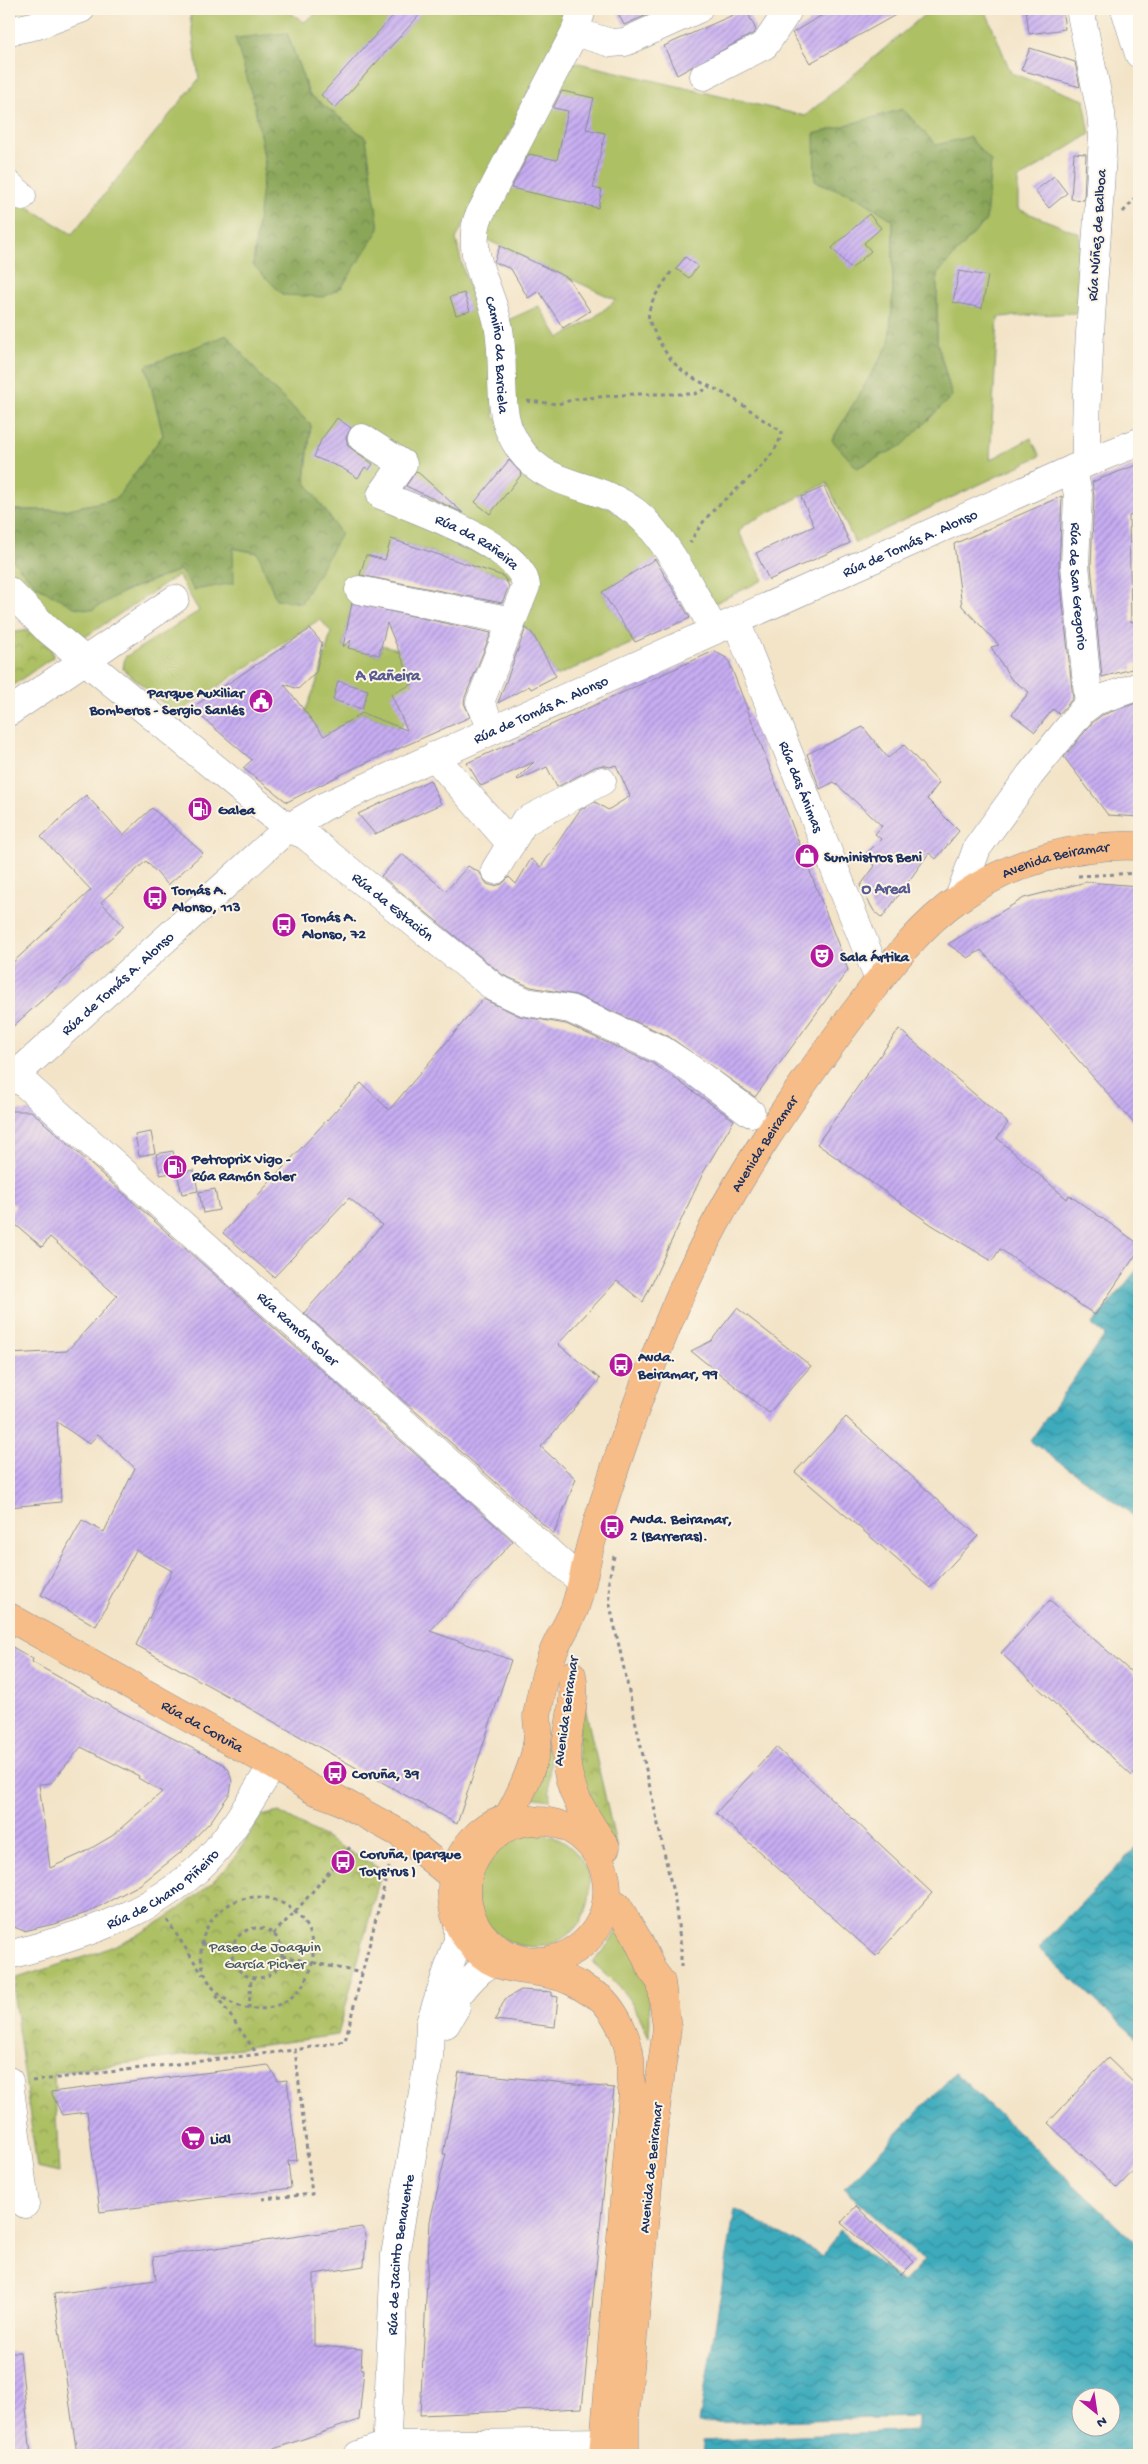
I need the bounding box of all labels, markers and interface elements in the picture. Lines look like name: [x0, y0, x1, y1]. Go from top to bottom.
street label: Rúa Núñez de Balboa: [1084, 168, 1112, 302]
street label: Camiño da Barciela: [479, 294, 512, 416]
street label: Rúa de Tomás A. Alonso: [840, 506, 981, 583]
street label: Rúa da Rañeira: [432, 511, 523, 575]
street label: Rúa de San Gregorio: [1064, 522, 1091, 651]
district label: A Rañeira: [355, 668, 421, 687]
street label: Rúa de Tomás A. Alonso: [471, 672, 612, 749]
place label: Parque Auxiliar Bomberos - Sergio Sanlés: [89, 685, 246, 720]
public building icon: Parque Auxiliar Bomberos - Sergio Sanlés: [248, 688, 274, 714]
street label: Rúa das Ánimas: [774, 739, 826, 836]
fuel station icon: Galea: [187, 796, 213, 822]
place label: Galea: [218, 802, 256, 820]
street label: Avenida Beiramar: [999, 839, 1112, 884]
shop icon: Suministros Beni: [794, 843, 820, 869]
place label: Suministros Beni: [824, 849, 922, 867]
street label: Rúa da Estación: [347, 869, 437, 946]
district label: O Areal: [861, 881, 911, 900]
place label: Tomás A. Alonso, 113: [171, 882, 241, 917]
bus stop icon: Tomás A. Alonso, 113: [142, 885, 168, 911]
place label: Tomás A. Alonso, 72: [301, 909, 366, 944]
bus stop icon: Tomás A. Alonso, 72: [271, 912, 297, 938]
street label: Rúa de Tomás A. Alonso: [58, 929, 179, 1040]
theatre icon: Sala Ártika: [809, 943, 835, 969]
place label: Sala Ártika: [840, 949, 910, 967]
street label: Avenida Beiramar: [728, 1091, 804, 1196]
place label: Petroprix Vigo - Rúa Ramón Soler: [191, 1151, 297, 1186]
fuel station icon: Petroprix Vigo - Rúa Ramón Soler: [162, 1154, 188, 1180]
street label: Rúa Ramón Soler: [252, 1289, 343, 1372]
place label: Avda. Beiramar, 99: [637, 1349, 718, 1384]
bus stop icon: Avda. Beiramar, 99: [608, 1352, 634, 1378]
place label: Avda. Beiramar, 2 (Barreras).: [629, 1511, 732, 1546]
bus stop icon: Avda. Beiramar, 2 (Barreras).: [599, 1514, 625, 1540]
street label: Avenida Beiramar: [550, 1653, 584, 1767]
street label: Rúa da Coruña: [157, 1697, 246, 1758]
bus stop icon: Coruña, 39: [322, 1760, 348, 1786]
place label: Coruña, 39: [351, 1766, 420, 1784]
street label: Rúa de Chano Piñeiro: [104, 1846, 224, 1934]
place label: Coruña, (parque Toys'rus ): [359, 1846, 462, 1881]
bus stop icon: Coruña, (parque Toys'rus ): [330, 1849, 356, 1875]
park label: Paseo de Joaquin García Picher: [208, 1939, 321, 1974]
street label: Avenida de Beiramar: [636, 2100, 668, 2234]
supermarket icon: Lidl: [180, 2125, 206, 2151]
place label: Lidl: [210, 2131, 232, 2149]
street label: Rúa de Jacinto Benavente: [384, 2173, 420, 2336]
north arrow: [1070, 2386, 1120, 2436]
text: N: [1093, 2411, 1109, 2431]

